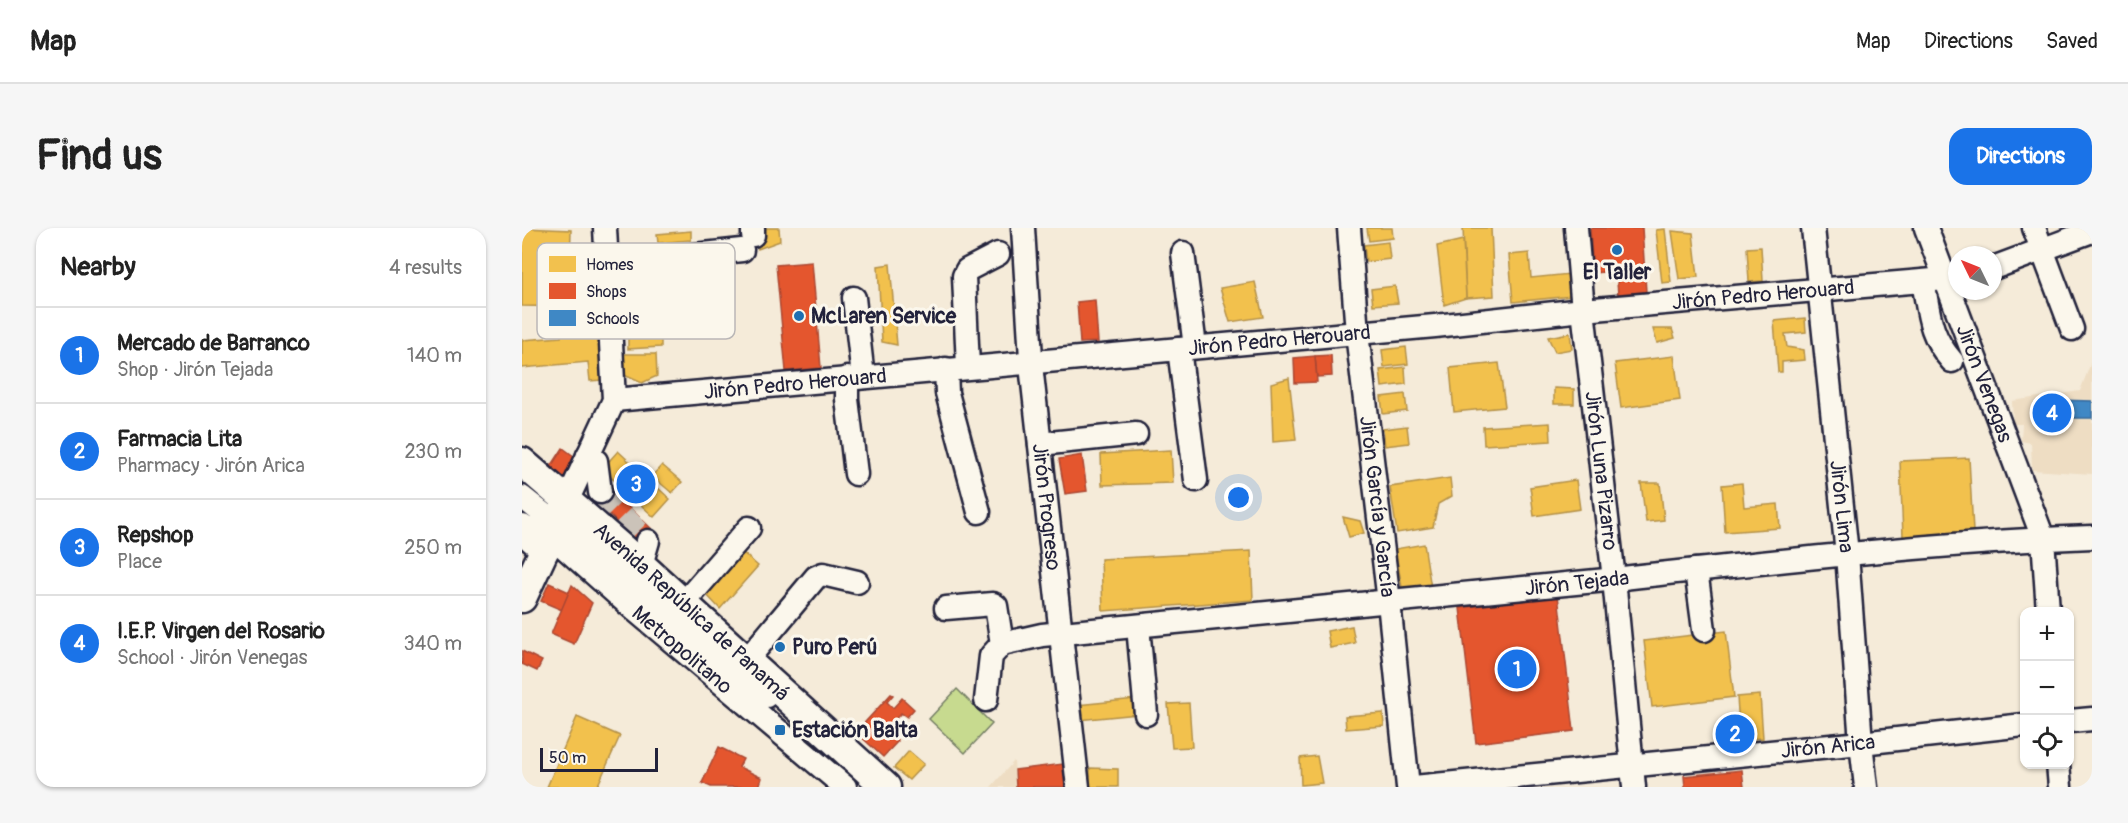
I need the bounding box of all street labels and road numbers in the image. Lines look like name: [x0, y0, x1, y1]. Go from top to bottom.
street label: Jirón Pedro Herouard: [1671, 273, 1856, 316]
street label: Jirón Pedro Herouard: [1187, 318, 1372, 362]
street label: Jirón Venegas: [1950, 321, 2019, 447]
street label: Jirón Pedro Herouard: [703, 362, 888, 405]
street label: Jirón Luna Pizarro: [1579, 390, 1624, 552]
street label: Jirón García y García: [1353, 414, 1402, 599]
street label: Jirón Progreso: [1026, 442, 1067, 572]
street label: Jirón Lima: [1824, 459, 1860, 554]
street label: Avenida República de Panamá: [588, 516, 795, 707]
street label: Jirón Tejada: [1523, 564, 1630, 602]
street label: Metropolitano: [626, 600, 738, 700]
street label: Jirón Arica: [1780, 728, 1877, 764]

